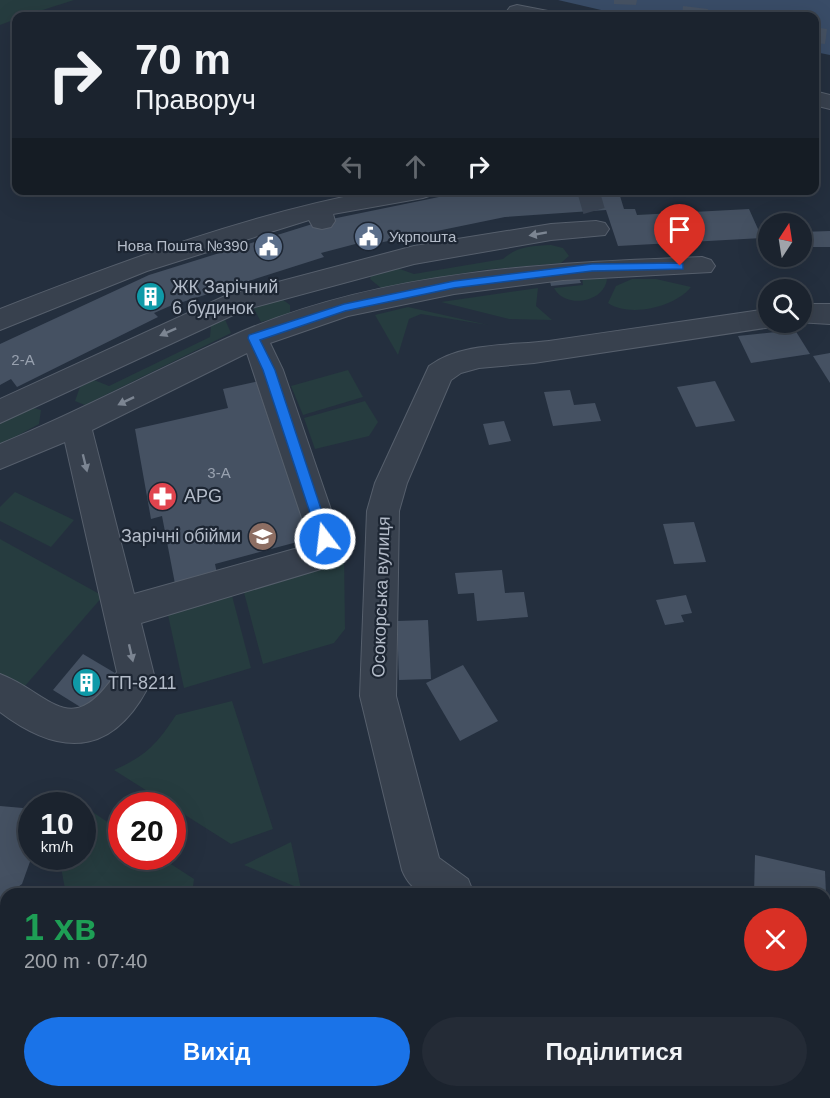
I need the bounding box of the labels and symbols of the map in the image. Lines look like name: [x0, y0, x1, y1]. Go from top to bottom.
pin: [654, 204, 705, 266]
north arrow: [758, 213, 812, 267]
public building icon: Укрпошта: [352, 221, 384, 253]
place label: Укрпошта: [389, 228, 457, 245]
public building icon: Нова Пошта №390: [253, 230, 285, 262]
one-way arrow: [528, 230, 547, 239]
place label: Нова Пошта №390: [117, 237, 248, 254]
place label: ЖК Зарічний 6 будинок: [172, 277, 278, 318]
building icon: ЖК Зарічний 6 будинок: [135, 281, 167, 313]
one-way arrow: [160, 328, 177, 337]
house number: 2-А: [11, 351, 35, 368]
one-way arrow: [117, 396, 134, 405]
one-way arrow: [81, 454, 91, 473]
house number: 3-А: [207, 464, 231, 481]
pharmacy icon: APG: [147, 480, 179, 512]
place label: APG: [184, 486, 222, 506]
position arrow: [293, 507, 357, 571]
street label: Осокорська вулиця: [368, 516, 394, 678]
school or university icon: Зарічні обійми: [246, 520, 278, 552]
place label: Зарічні обійми: [121, 526, 241, 546]
one-way arrow: [127, 644, 136, 663]
building icon: ТП-8211: [71, 667, 103, 699]
place label: ТП-8211: [108, 673, 177, 693]
speed limit sign: 20: [108, 792, 186, 870]

